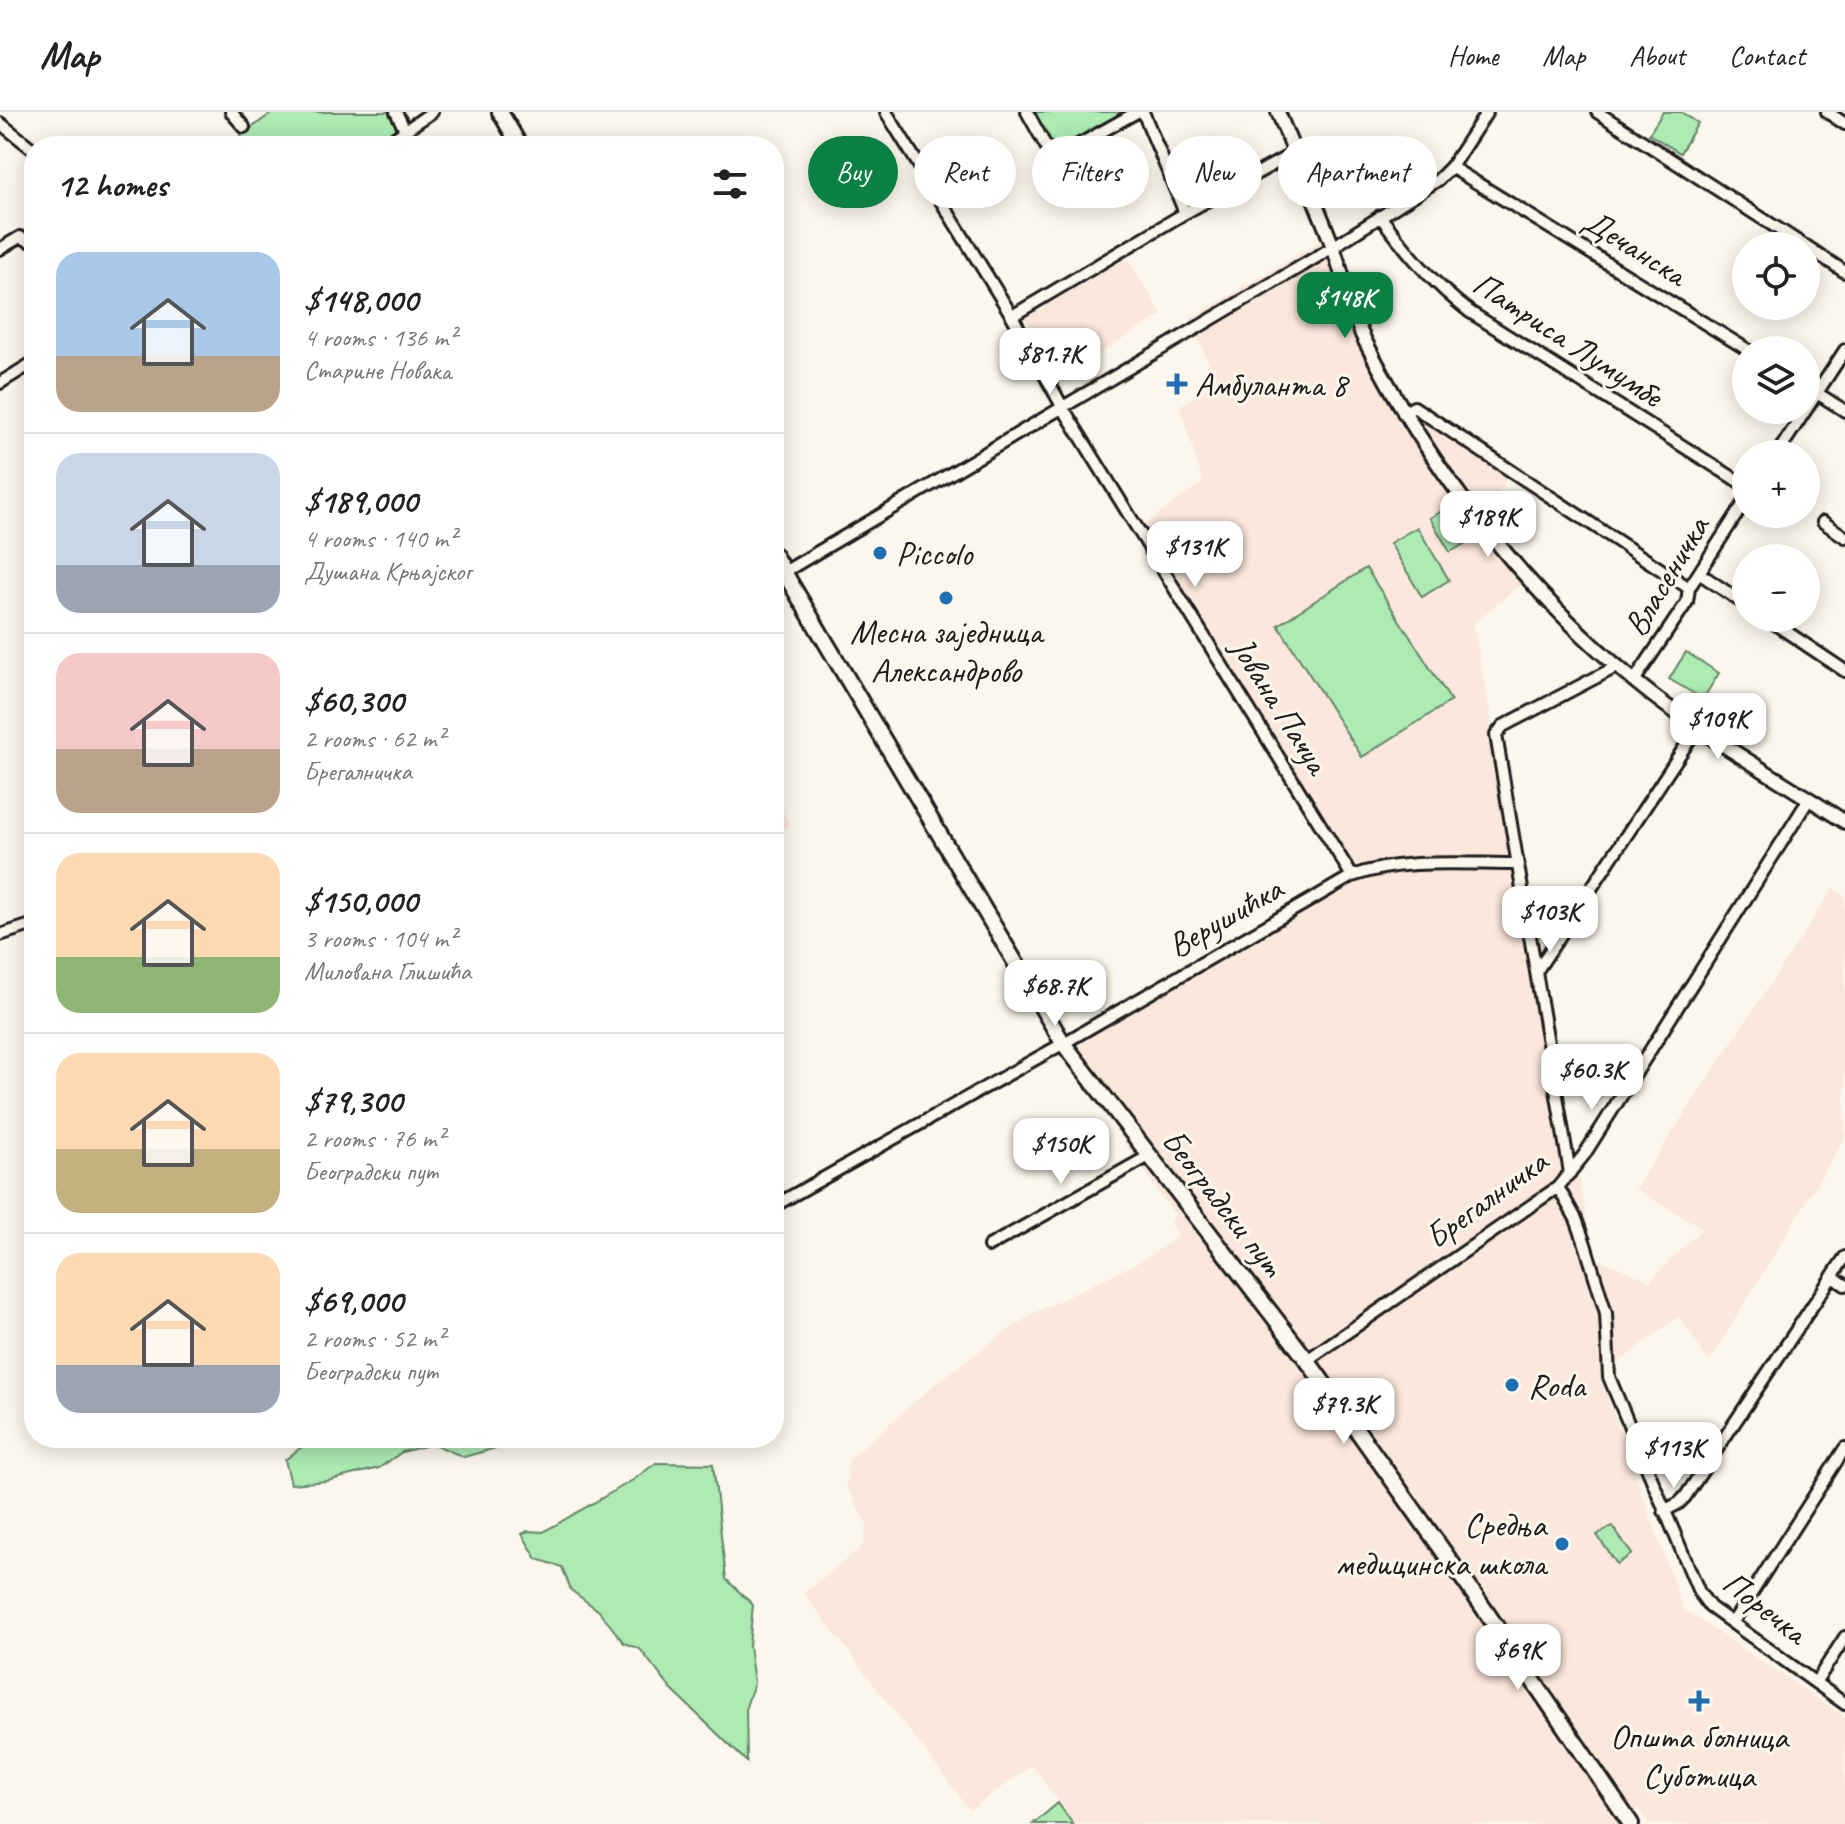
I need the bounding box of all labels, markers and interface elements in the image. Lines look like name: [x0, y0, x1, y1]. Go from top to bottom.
text: Map: [40, 32, 99, 79]
text: Home: [1448, 38, 1498, 73]
text: Map: [1542, 38, 1585, 73]
text: About: [1629, 38, 1685, 73]
text: Contact: [1729, 38, 1805, 73]
chip: Buy: [808, 136, 898, 208]
chip: Rent: [914, 136, 1016, 208]
chip: Filters: [1032, 136, 1149, 208]
chip: New: [1165, 136, 1262, 208]
chip: Apartment: [1278, 136, 1437, 208]
icon: filters: [708, 162, 752, 206]
text: 12 homes: [56, 163, 167, 206]
street label: Дечанска: [1576, 199, 1697, 297]
map controls: [1732, 232, 1820, 632]
button: locate: [1732, 232, 1820, 320]
street label: Патриса Лумумбе: [1465, 262, 1673, 417]
pin: $148K: [1289, 272, 1401, 340]
text: $148,000: [304, 278, 418, 321]
text: $148K: [1315, 281, 1375, 314]
icon: home: [120, 284, 216, 380]
text: 4 rooms · 136 m²: [304, 321, 456, 354]
pin: $81.7K: [985, 328, 1115, 396]
button: layers: [1732, 336, 1820, 424]
text: $81.7K: [1017, 337, 1083, 370]
text: Старине Новака: [304, 354, 451, 387]
place label: Амбуланта 8: [1195, 363, 1351, 406]
marker: Амбуланта 8: [1166, 373, 1188, 395]
button: +: [1732, 440, 1820, 528]
text: $189,000: [304, 479, 417, 522]
icon: home: [120, 485, 216, 581]
pin: $189K: [1432, 491, 1544, 559]
text: $189K: [1458, 500, 1518, 533]
street label: Власеничка: [1614, 507, 1720, 644]
pin: $131K: [1139, 521, 1251, 589]
text: 4 rooms · 140 m²: [304, 522, 456, 555]
text: $131K: [1165, 530, 1225, 563]
place label: Piccolo: [896, 532, 974, 575]
marker: Piccolo: [871, 544, 889, 562]
button: −: [1732, 544, 1820, 632]
text: Душана Крњајског: [304, 555, 471, 588]
marker: Месна заједница Александрово: [937, 589, 955, 607]
place label: Месна заједница Александрово: [850, 610, 1045, 692]
street label: Јована Пачуа: [1220, 627, 1340, 784]
text: $60,300: [304, 679, 403, 722]
icon: home: [120, 685, 216, 781]
pin: $109K: [1662, 693, 1774, 761]
text: $109K: [1688, 702, 1748, 735]
text: 2 rooms · 62 m²: [304, 722, 445, 755]
text: Брегалничка: [304, 755, 412, 788]
street label: Верушићка: [1160, 866, 1292, 967]
text: $150,000: [304, 879, 417, 922]
icon: home: [120, 885, 216, 981]
pin: $103K: [1494, 886, 1606, 954]
text: $103K: [1520, 895, 1580, 928]
text: 3 rooms · 104 m²: [304, 922, 456, 955]
text: Милована Глишића: [304, 955, 471, 988]
pin: $68.7K: [990, 960, 1120, 1028]
text: $68.7K: [1022, 969, 1088, 1002]
pin: $60.3K: [1527, 1044, 1657, 1112]
text: $60.3K: [1559, 1053, 1625, 1086]
text: $79,300: [304, 1079, 402, 1122]
icon: home: [120, 1085, 216, 1181]
pin: $150K: [1005, 1118, 1117, 1186]
street label: Београдски пут: [1152, 1120, 1295, 1286]
text: 2 rooms · 76 m²: [304, 1122, 445, 1155]
text: $150K: [1031, 1127, 1091, 1160]
street label: Брегалничка: [1416, 1139, 1557, 1258]
text: Београдски пут: [304, 1155, 438, 1188]
text: $69,000: [304, 1279, 403, 1322]
icon: home: [120, 1285, 216, 1381]
text: 2 rooms · 52 m²: [304, 1322, 445, 1355]
text: Београдски пут: [304, 1355, 438, 1388]
place label: Roda: [1528, 1364, 1587, 1407]
marker: Roda: [1503, 1376, 1521, 1394]
pin: $79.3K: [1279, 1378, 1409, 1446]
text: $79.3K: [1312, 1387, 1376, 1420]
pin: $113K: [1618, 1422, 1730, 1490]
text: $113K: [1644, 1431, 1704, 1464]
place label: Средња медицинска школа: [1336, 1503, 1549, 1585]
marker: Средња медицинска школа: [1553, 1535, 1571, 1553]
street label: Поречка: [1714, 1561, 1818, 1655]
pin: $69K: [1471, 1624, 1565, 1692]
text: $69K: [1494, 1633, 1542, 1666]
marker: Општа болница Суботица: [1688, 1690, 1710, 1712]
place label: Општа болница Суботица: [1610, 1715, 1790, 1797]

